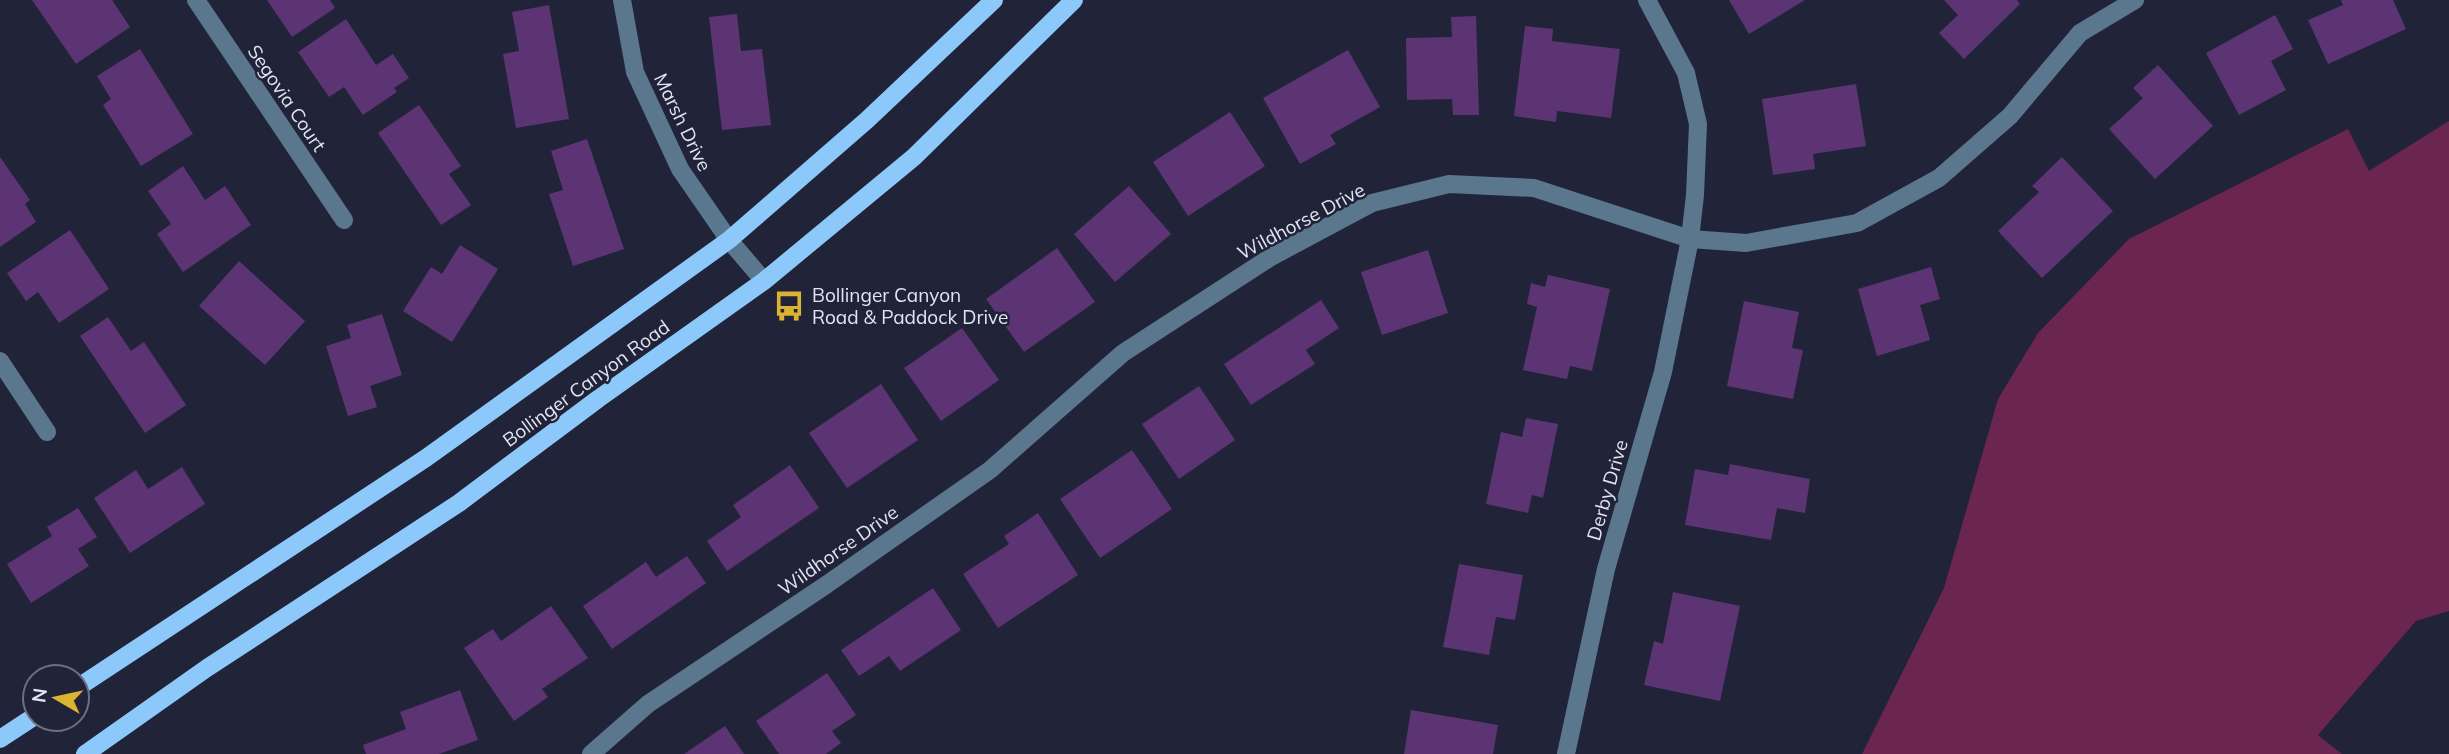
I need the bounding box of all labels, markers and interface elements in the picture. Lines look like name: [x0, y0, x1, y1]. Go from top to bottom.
street label: Segovia Court: [243, 40, 332, 156]
street label: Marsh Drive: [649, 69, 717, 175]
street label: Wildhorse Drive: [1233, 177, 1369, 265]
place label: Bollinger Canyon Road & Paddock Drive: [812, 283, 1008, 329]
bus stop icon: Bollinger Canyon Road & Paddock Drive: [772, 289, 806, 323]
street label: Bollinger Canyon Road: [498, 314, 674, 452]
street label: Derby Drive: [1581, 437, 1633, 543]
street label: Wildhorse Drive: [773, 500, 903, 600]
north arrow: [21, 663, 91, 733]
text: N: [26, 686, 52, 704]

